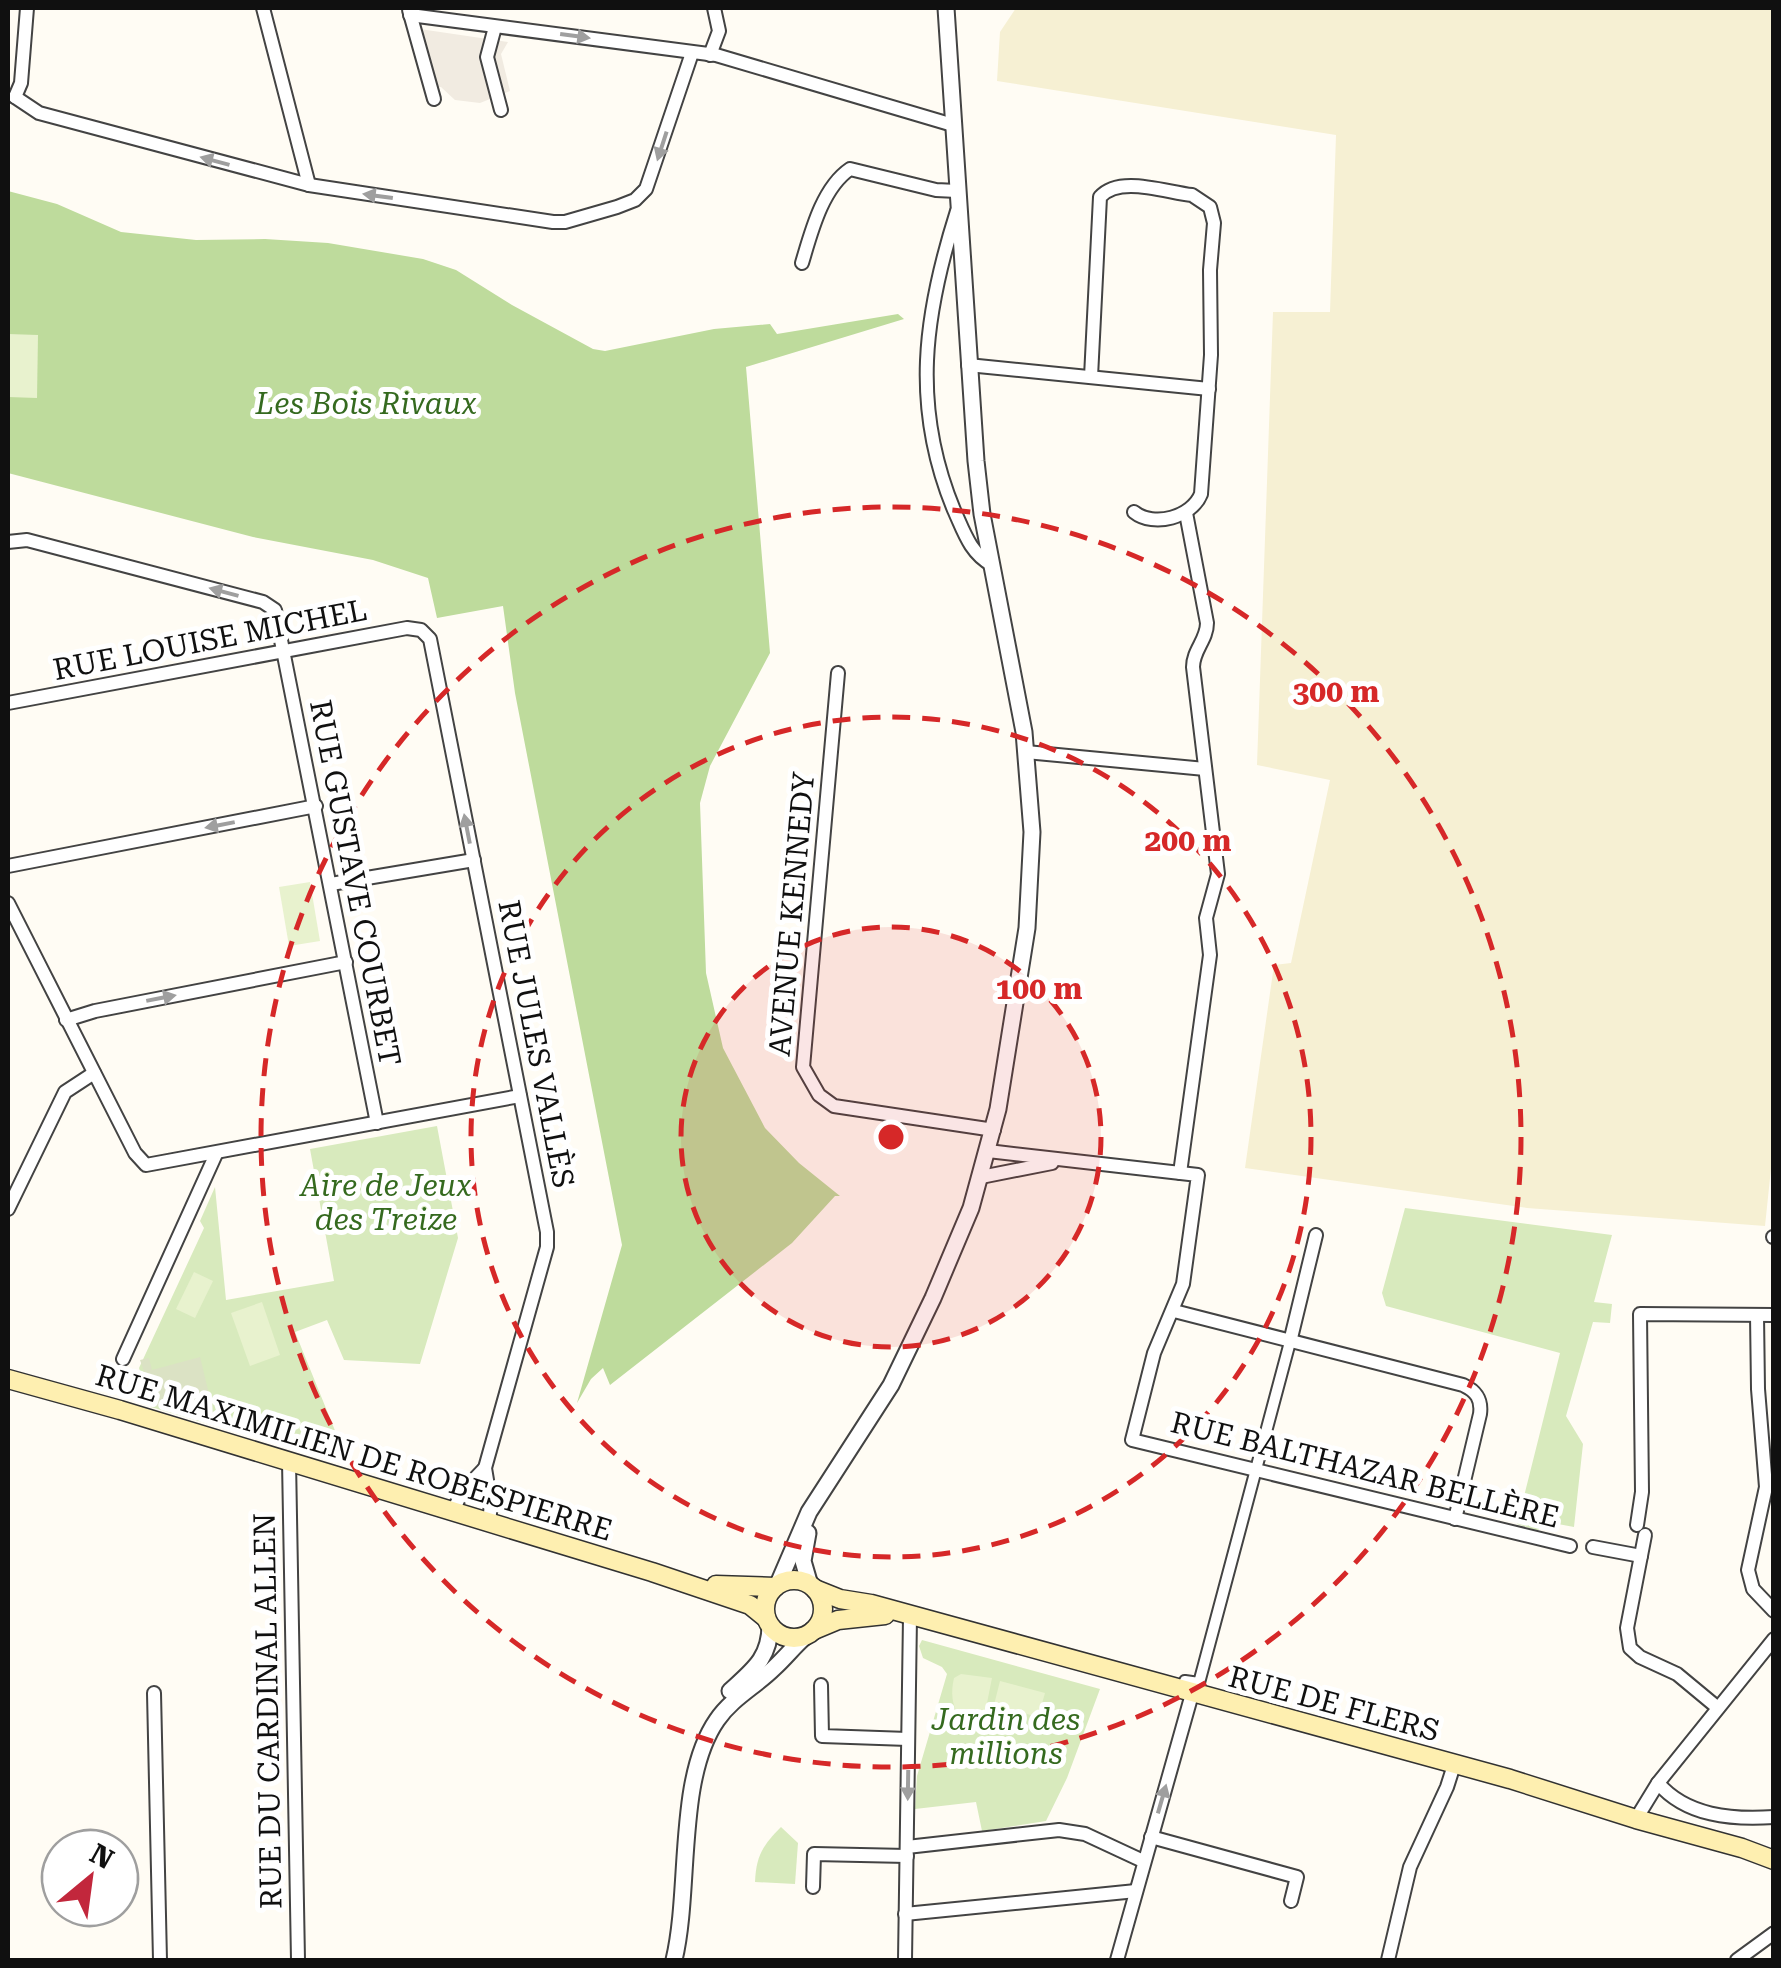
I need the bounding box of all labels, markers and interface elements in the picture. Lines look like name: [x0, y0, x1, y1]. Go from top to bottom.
one-way arrow: [560, 29, 591, 45]
one-way arrow: [654, 131, 669, 161]
one-way arrow: [199, 152, 230, 168]
one-way arrow: [361, 188, 393, 203]
park label: Les Bois Rivaux: [254, 386, 477, 421]
one-way arrow: [208, 583, 239, 599]
street label: RUE LOUISE MICHEL: [50, 592, 370, 687]
text: 300 m: [1293, 674, 1380, 709]
street label: RUE GUSTAVE COURBET: [303, 697, 408, 1069]
street label: AVENUE KENNEDY: [762, 770, 821, 1058]
one-way arrow: [459, 813, 475, 844]
one-way arrow: [204, 818, 235, 833]
text: 200 m: [1145, 823, 1232, 858]
street label: RUE JULES VALLÈS: [491, 897, 583, 1191]
text: 100 m: [996, 971, 1083, 1006]
one-way arrow: [146, 990, 177, 1006]
centre of rings: [873, 1119, 909, 1155]
park label: Aire de Jeux des Treize: [299, 1168, 471, 1237]
street label: RUE MAXIMILIEN DE ROBESPIERRE: [92, 1357, 617, 1548]
street label: RUE BALTHAZAR BELLÈRE: [1167, 1403, 1563, 1535]
street label: RUE DU CARDINAL ALLEN: [247, 1513, 288, 1909]
street label: RUE DE FLERS: [1225, 1659, 1443, 1748]
park label: Jardin des millions: [931, 1702, 1080, 1771]
one-way arrow: [899, 1769, 915, 1801]
one-way arrow: [1154, 1783, 1170, 1814]
north arrow: [40, 1828, 140, 1928]
text: N: [84, 1837, 119, 1876]

